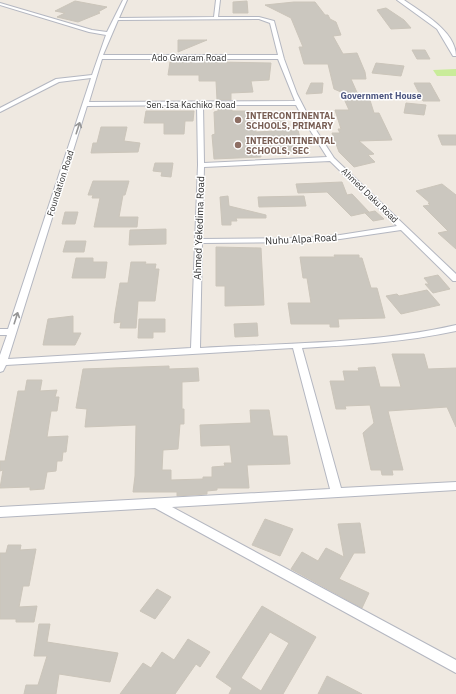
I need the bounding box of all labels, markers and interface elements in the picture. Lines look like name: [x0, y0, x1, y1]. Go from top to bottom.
street label: Ado Gwaram Road: [152, 52, 226, 63]
district label: Government House: [341, 90, 421, 101]
street label: Sen. Isa Kachiko Road: [146, 99, 236, 110]
place label: INTERCONTINENTAL SCHOOLS, PRIMARY: [246, 110, 335, 131]
marker: INTERCONTINENTAL SCHOOLS, PRIMARY: [233, 115, 243, 125]
one-way arrow: [75, 122, 82, 135]
place label: INTERCONTINENTAL SCHOOLS, SEC: [246, 135, 335, 156]
marker: INTERCONTINENTAL SCHOOLS, SEC: [233, 140, 243, 150]
street label: Foundation Road: [44, 149, 76, 217]
street label: Ahmed Daku Road: [339, 165, 401, 225]
street label: Ahmed Yekedima Road: [191, 176, 207, 280]
street label: Nuhu Alpa Road: [265, 231, 337, 247]
one-way arrow: [12, 312, 20, 324]

